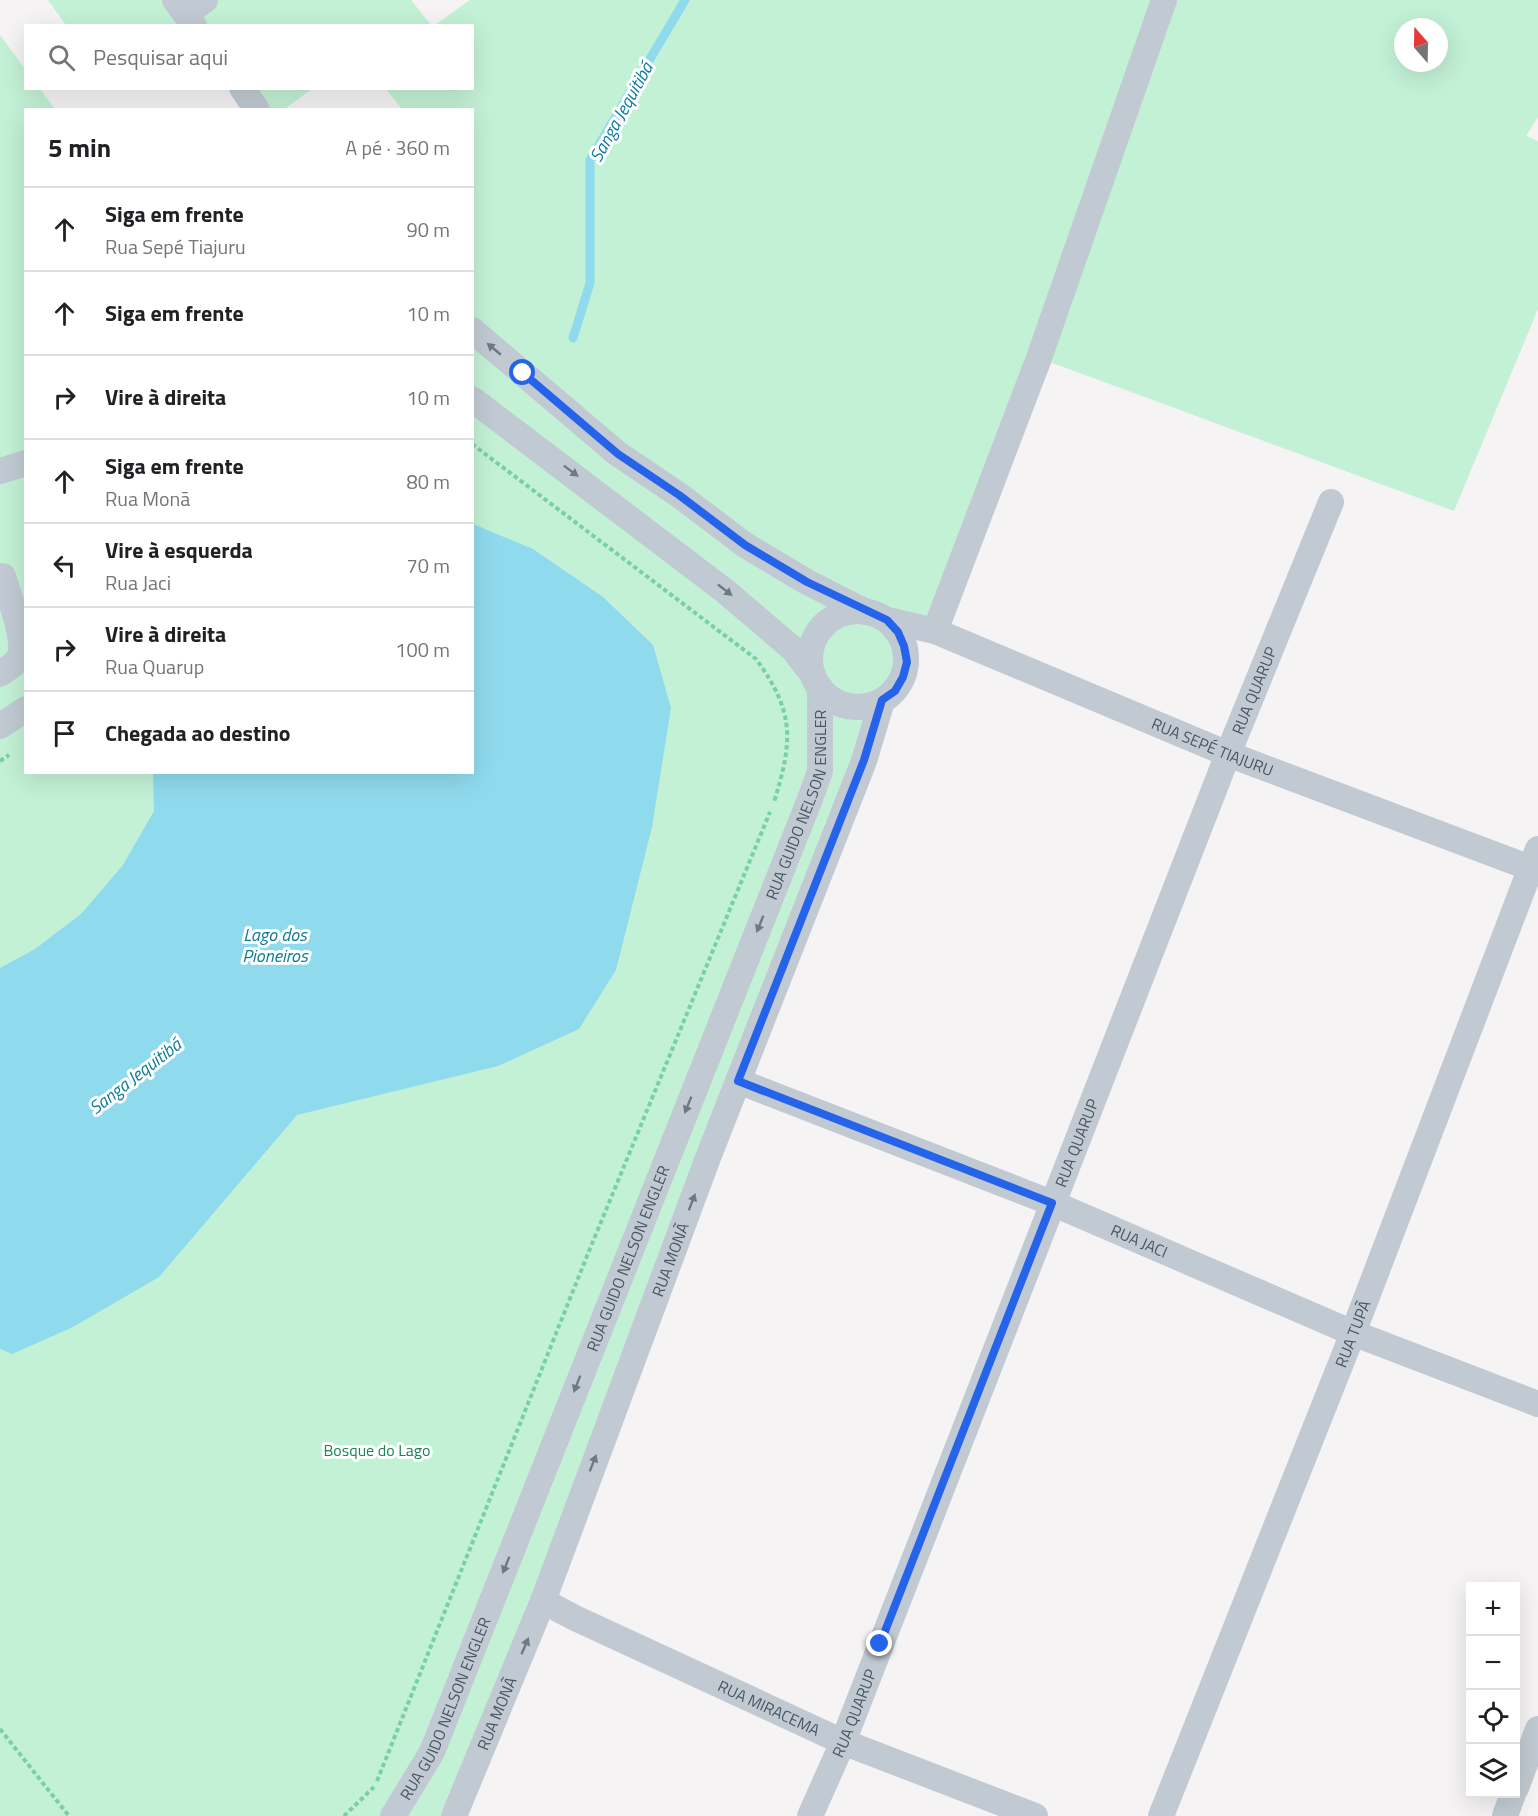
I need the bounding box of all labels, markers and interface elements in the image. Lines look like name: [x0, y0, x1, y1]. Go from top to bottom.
north arrow: [1394, 18, 1448, 72]
search box: [24, 24, 474, 90]
text: Pesquisar aqui: [93, 40, 228, 74]
icon: search: [45, 41, 78, 74]
water label: Sanga Jequitibá: [582, 55, 661, 167]
text: 5 min: [48, 128, 111, 167]
text: A pé · 360 m: [345, 132, 450, 163]
text: Siga em frente: [105, 197, 244, 231]
icon: ahead: [48, 213, 81, 246]
text: 90 m: [406, 214, 450, 245]
text: Rua Sepé Tiajuru: [105, 231, 246, 262]
text: Siga em frente: [105, 296, 244, 330]
icon: ahead: [48, 297, 81, 330]
text: 10 m: [406, 298, 450, 329]
one-way arrow: [487, 343, 502, 356]
route start: [509, 359, 535, 385]
text: Vire à direita: [105, 380, 226, 414]
icon: right: [48, 381, 81, 414]
text: 10 m: [406, 382, 450, 413]
text: Siga em frente: [105, 449, 244, 483]
icon: ahead: [48, 465, 81, 498]
one-way arrow: [563, 465, 578, 477]
text: 80 m: [406, 466, 450, 497]
text: Rua Monã: [105, 483, 190, 514]
text: Vire à esquerda: [105, 533, 253, 567]
icon: left: [48, 549, 81, 582]
text: 70 m: [406, 550, 450, 581]
text: Rua Jaci: [105, 567, 171, 598]
one-way arrow: [717, 584, 733, 597]
text: Vire à direita: [105, 617, 226, 651]
icon: right: [48, 633, 81, 666]
text: 100 m: [395, 634, 450, 665]
street label: RUA QUARUP: [1225, 643, 1283, 738]
text: Rua Quarup: [105, 651, 204, 682]
street label: RUA GUIDO NELSON ENGLER: [759, 709, 832, 903]
street label: RUA SEPÉ TIAJURU: [1148, 711, 1277, 782]
text: Chegada ao destino: [105, 716, 291, 750]
icon: arrive: [48, 717, 81, 750]
one-way arrow: [755, 915, 764, 933]
water label: Lago dos Pioneiros: [242, 921, 309, 969]
water label: Sanga Jequitibá: [83, 1030, 188, 1121]
street label: RUA QUARUP: [1048, 1095, 1105, 1191]
one-way arrow: [682, 1096, 692, 1114]
street label: RUA GUIDO NELSON ENGLER: [580, 1162, 676, 1355]
one-way arrow: [687, 1193, 697, 1211]
street label: RUA JACI: [1107, 1218, 1172, 1264]
street label: RUA MONÃ: [645, 1219, 695, 1300]
street label: RUA TUPÃ: [1329, 1296, 1377, 1371]
one-way arrow: [572, 1375, 582, 1393]
park label: Bosque do Lago: [323, 1438, 431, 1462]
one-way arrow: [589, 1454, 598, 1472]
one-way arrow: [501, 1557, 511, 1575]
map controls: [1466, 1582, 1520, 1798]
button: +: [1466, 1582, 1520, 1636]
street label: RUA GUIDO NELSON ENGLER: [394, 1613, 496, 1805]
route end: [866, 1630, 892, 1656]
one-way arrow: [520, 1636, 530, 1654]
button: −: [1466, 1636, 1520, 1690]
street label: RUA QUARUP: [826, 1665, 882, 1761]
street label: RUA MONÃ: [471, 1673, 523, 1754]
street label: RUA MIRACEMA: [714, 1674, 824, 1742]
button: locate: [1466, 1690, 1520, 1744]
button: layers: [1466, 1744, 1520, 1798]

